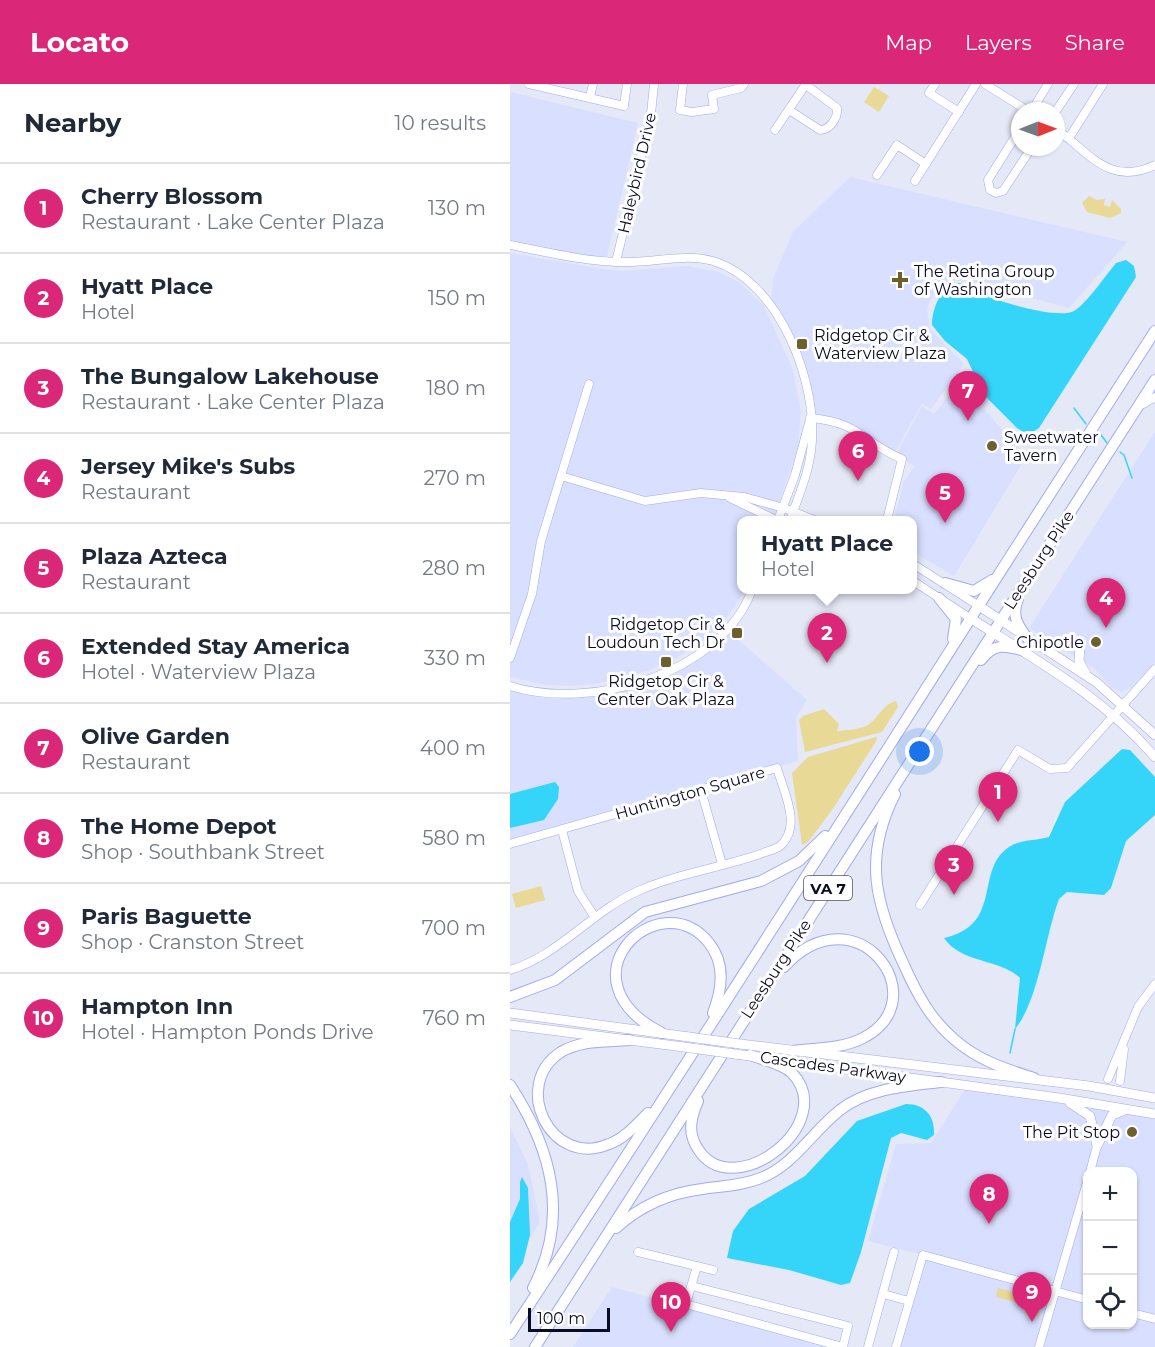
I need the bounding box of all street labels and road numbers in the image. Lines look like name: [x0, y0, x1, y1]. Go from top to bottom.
street label: Haleybird Drive: [614, 111, 660, 235]
street label: Leesburg Pike: [1000, 507, 1078, 613]
street label: Huntington Square: [613, 762, 767, 824]
road number: VA 7: [804, 876, 852, 900]
street label: Leesburg Pike: [737, 916, 815, 1022]
street label: Cascades Parkway: [759, 1047, 907, 1087]

